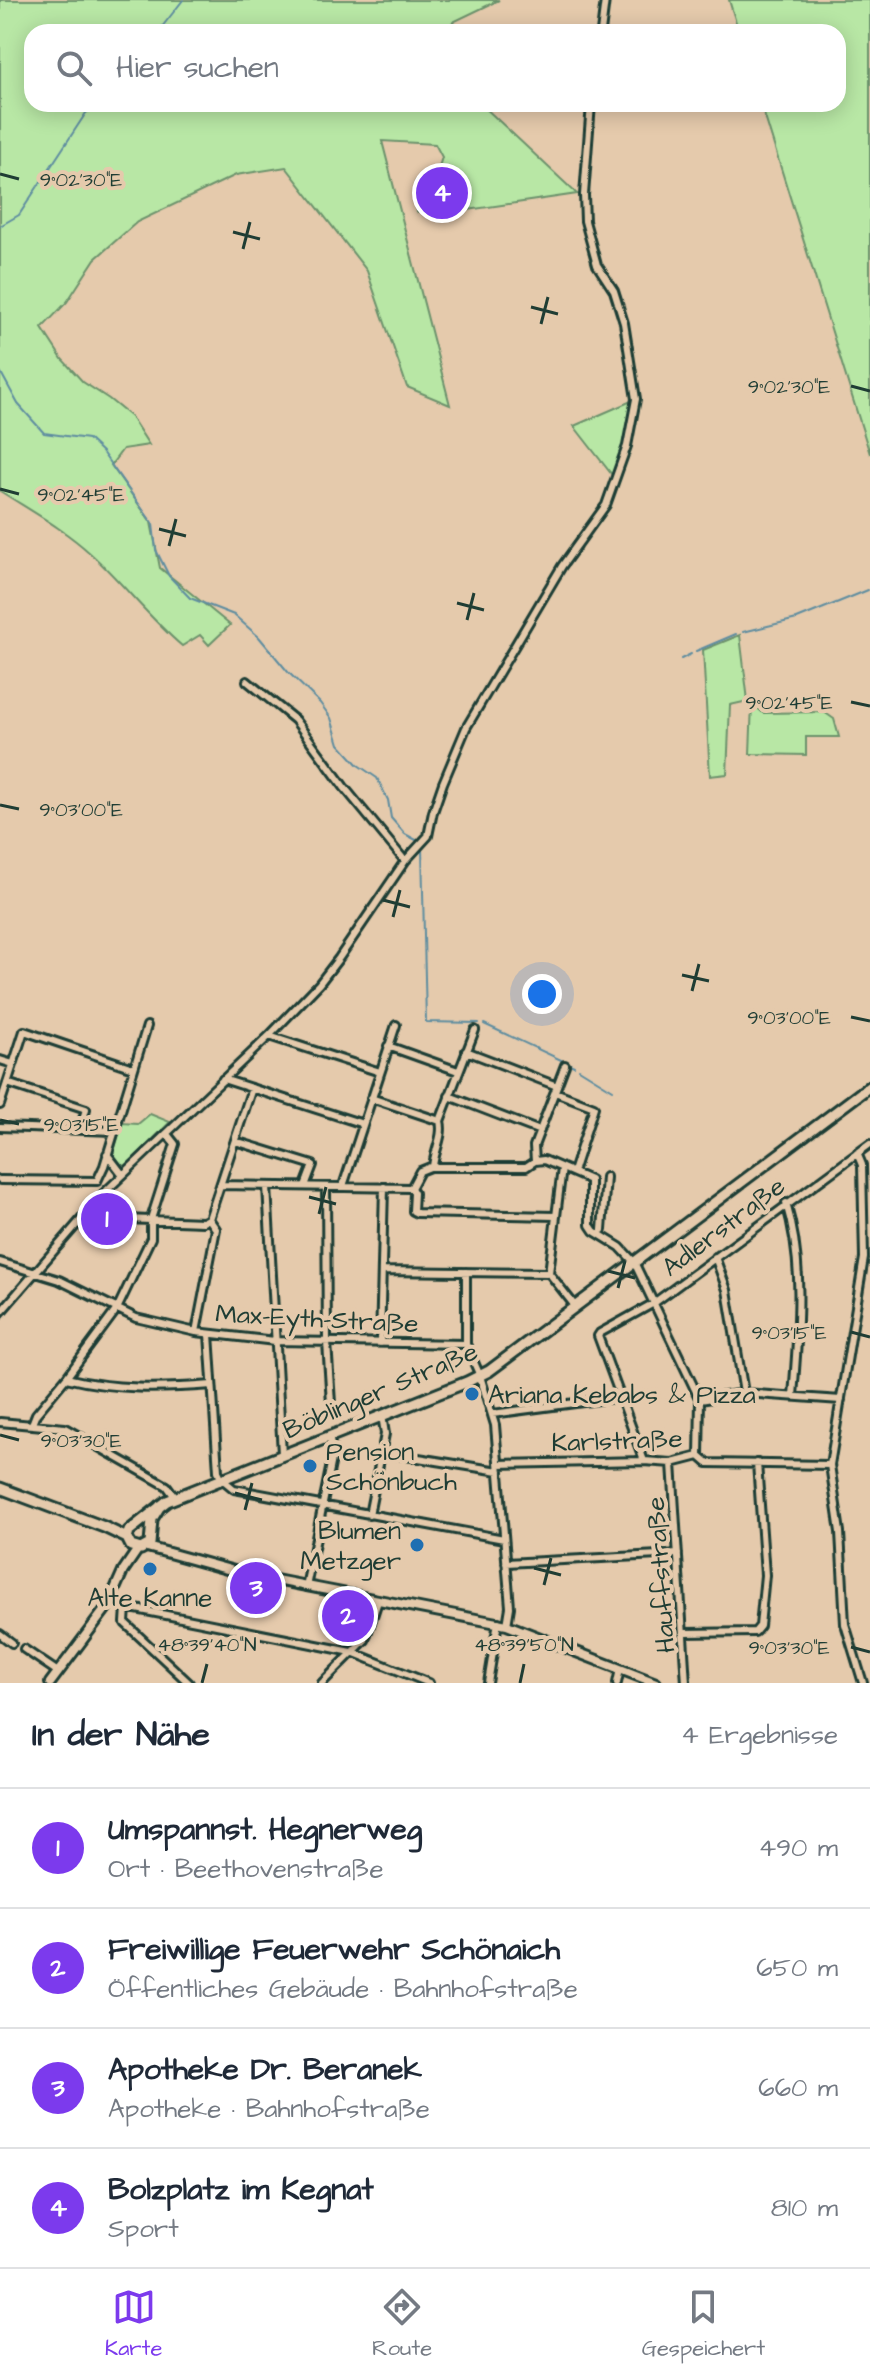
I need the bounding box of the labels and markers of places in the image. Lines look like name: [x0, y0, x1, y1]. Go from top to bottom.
pin: 4: [416, 163, 468, 223]
pin: 1: [81, 1189, 133, 1249]
place label: Ariana Kebabs & Pizza: [488, 1377, 756, 1413]
marker: Ariana Kebabs & Pizza: [463, 1385, 481, 1403]
place label: Pension Schönbuch: [326, 1434, 457, 1500]
marker: Pension Schönbuch: [301, 1457, 319, 1475]
place label: Blumen Metzger: [300, 1513, 401, 1581]
marker: Blumen Metzger: [408, 1536, 426, 1554]
pin: 3: [230, 1558, 282, 1618]
marker: Alte Kanne: [141, 1560, 159, 1578]
place label: Alte Kanne: [88, 1580, 212, 1616]
pin: 2: [322, 1586, 374, 1646]

